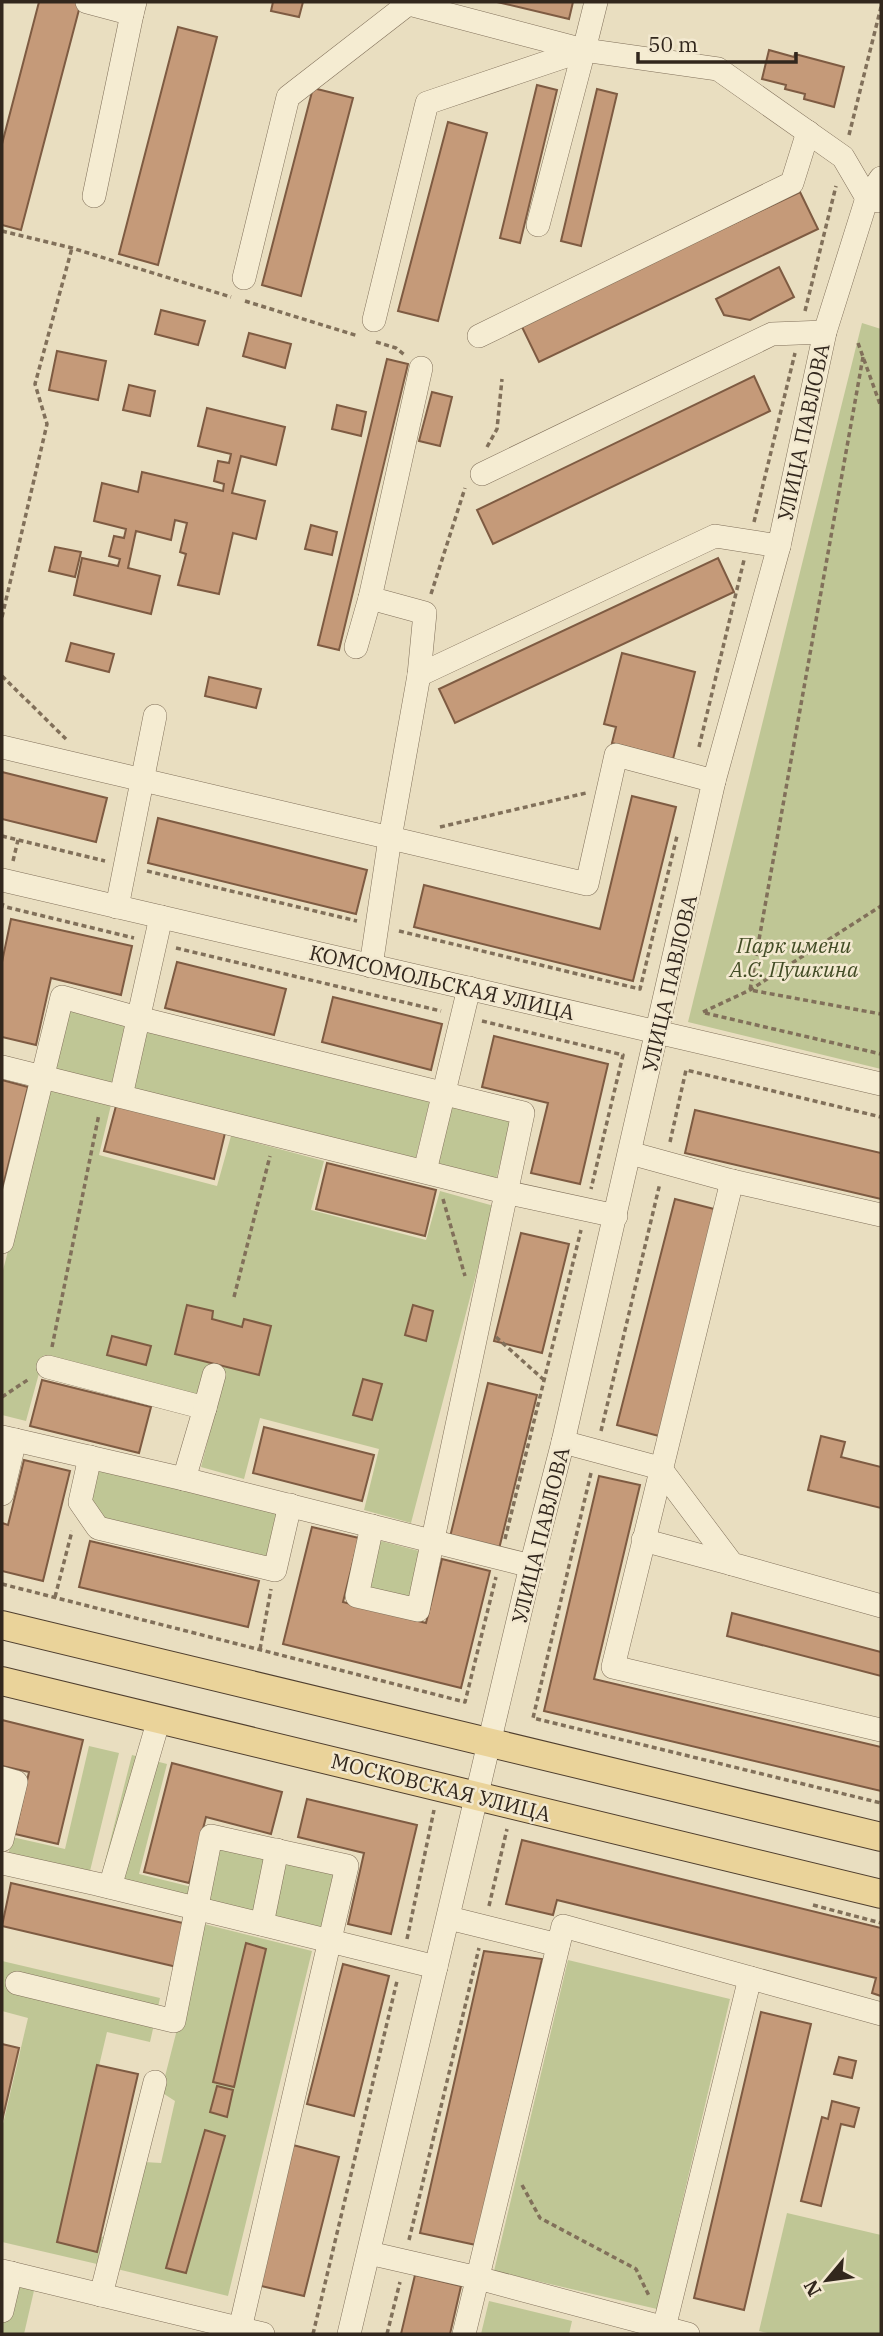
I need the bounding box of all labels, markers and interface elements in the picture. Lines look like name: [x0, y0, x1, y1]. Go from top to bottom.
scale bar: [638, 21, 796, 65]
text: 50 m: [648, 30, 698, 58]
street label: УЛИЦА ПАВЛОВА: [771, 340, 836, 523]
street label: УЛИЦА ПАВЛОВА: [635, 891, 703, 1074]
park label: Парк имени А.С. Пушкина: [728, 931, 859, 983]
street label: КОМСОМОЛЬСКАЯ УЛИЦА: [307, 938, 578, 1026]
street label: УЛИЦА ПАВЛОВА: [505, 1443, 576, 1626]
street label: МОСКОВСКАЯ УЛИЦА: [328, 1746, 554, 1828]
north arrow: [792, 2245, 862, 2315]
text: N: [798, 2276, 826, 2301]

